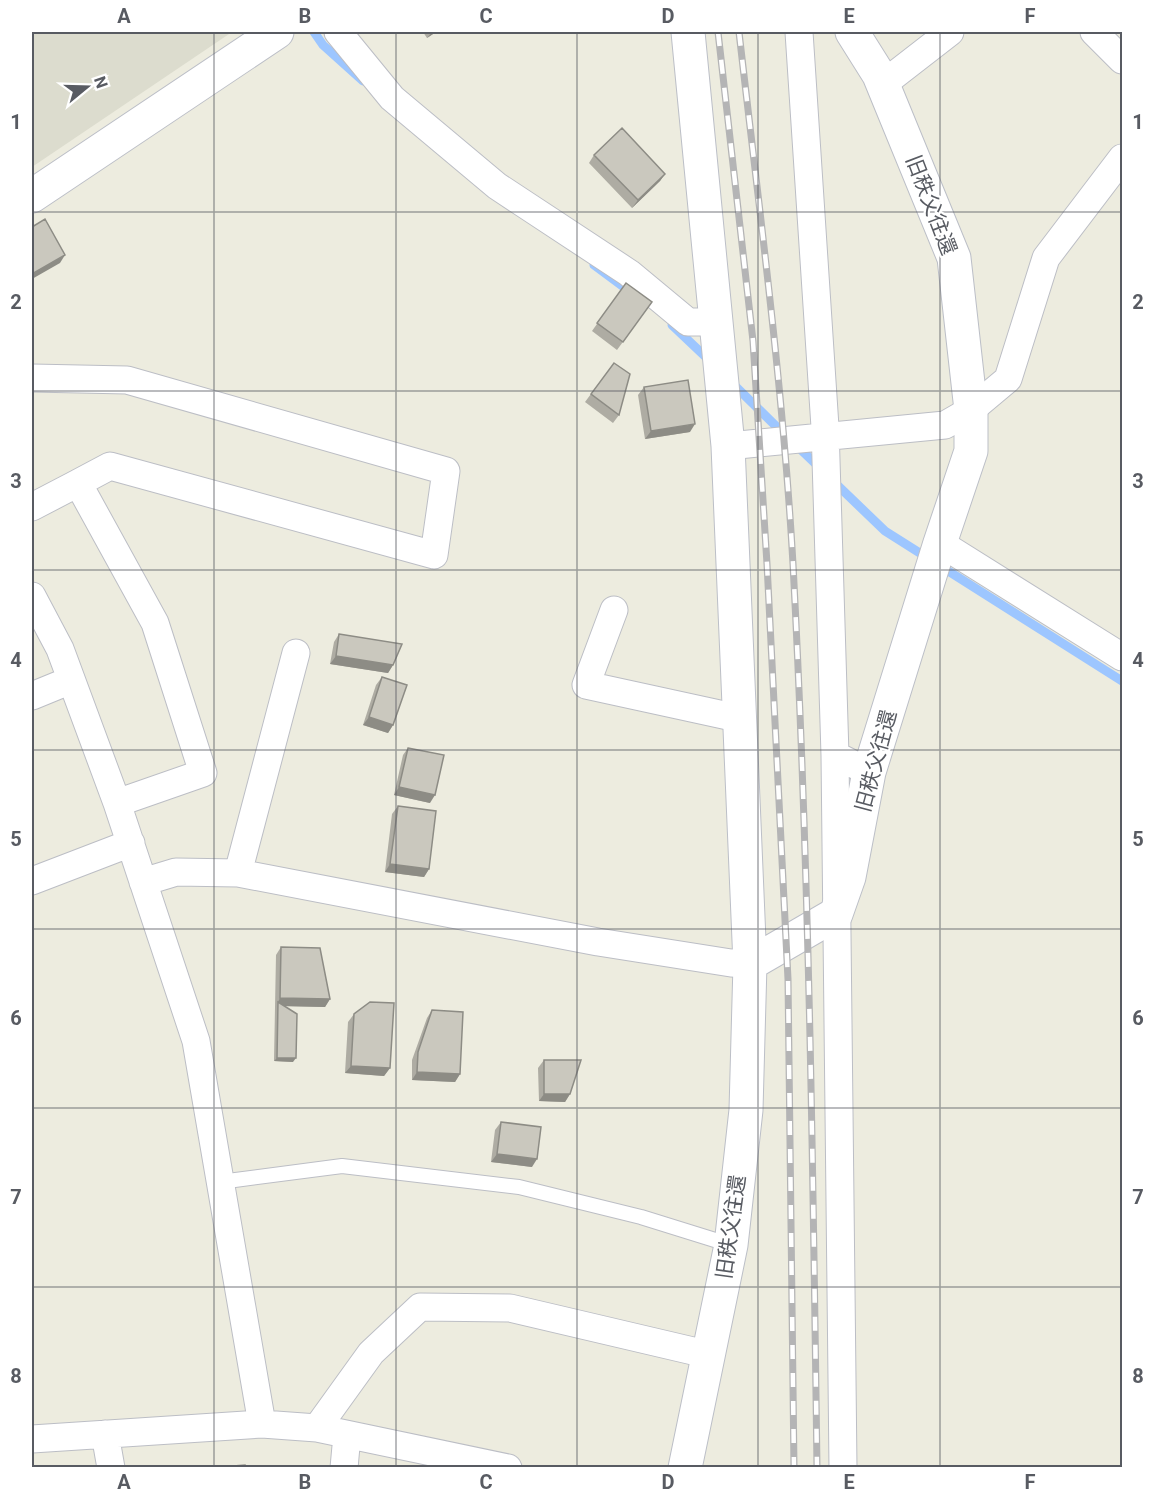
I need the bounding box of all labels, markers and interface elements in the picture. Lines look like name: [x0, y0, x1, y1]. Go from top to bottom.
text: A: [117, 4, 131, 28]
text: B: [299, 4, 311, 28]
text: C: [479, 4, 493, 28]
text: D: [662, 4, 675, 28]
text: E: [843, 4, 855, 28]
text: F: [1025, 4, 1036, 28]
north arrow: [57, 57, 117, 117]
text: N: [90, 74, 112, 91]
text: 1: [10, 110, 22, 134]
text: 1: [1132, 110, 1144, 134]
street label: 旧秩父往還: [901, 152, 961, 258]
text: 2: [10, 290, 22, 314]
text: 2: [1132, 290, 1144, 314]
text: 3: [10, 469, 22, 493]
text: 3: [1132, 469, 1144, 493]
text: 4: [10, 648, 22, 672]
text: 4: [1132, 648, 1144, 672]
street label: 旧秩父往還: [851, 707, 901, 815]
text: 5: [10, 827, 22, 851]
text: 5: [1132, 827, 1144, 851]
text: 6: [10, 1006, 22, 1030]
text: 6: [1132, 1006, 1144, 1030]
street label: 旧秩父往還: [712, 1173, 750, 1281]
text: 7: [10, 1185, 22, 1209]
text: 7: [1132, 1185, 1144, 1209]
text: 8: [10, 1364, 22, 1388]
text: 8: [1132, 1364, 1144, 1388]
text: A: [117, 1470, 131, 1494]
text: B: [299, 1470, 311, 1494]
text: C: [479, 1470, 493, 1494]
text: D: [662, 1470, 675, 1494]
text: E: [843, 1470, 855, 1494]
text: F: [1025, 1470, 1036, 1494]

